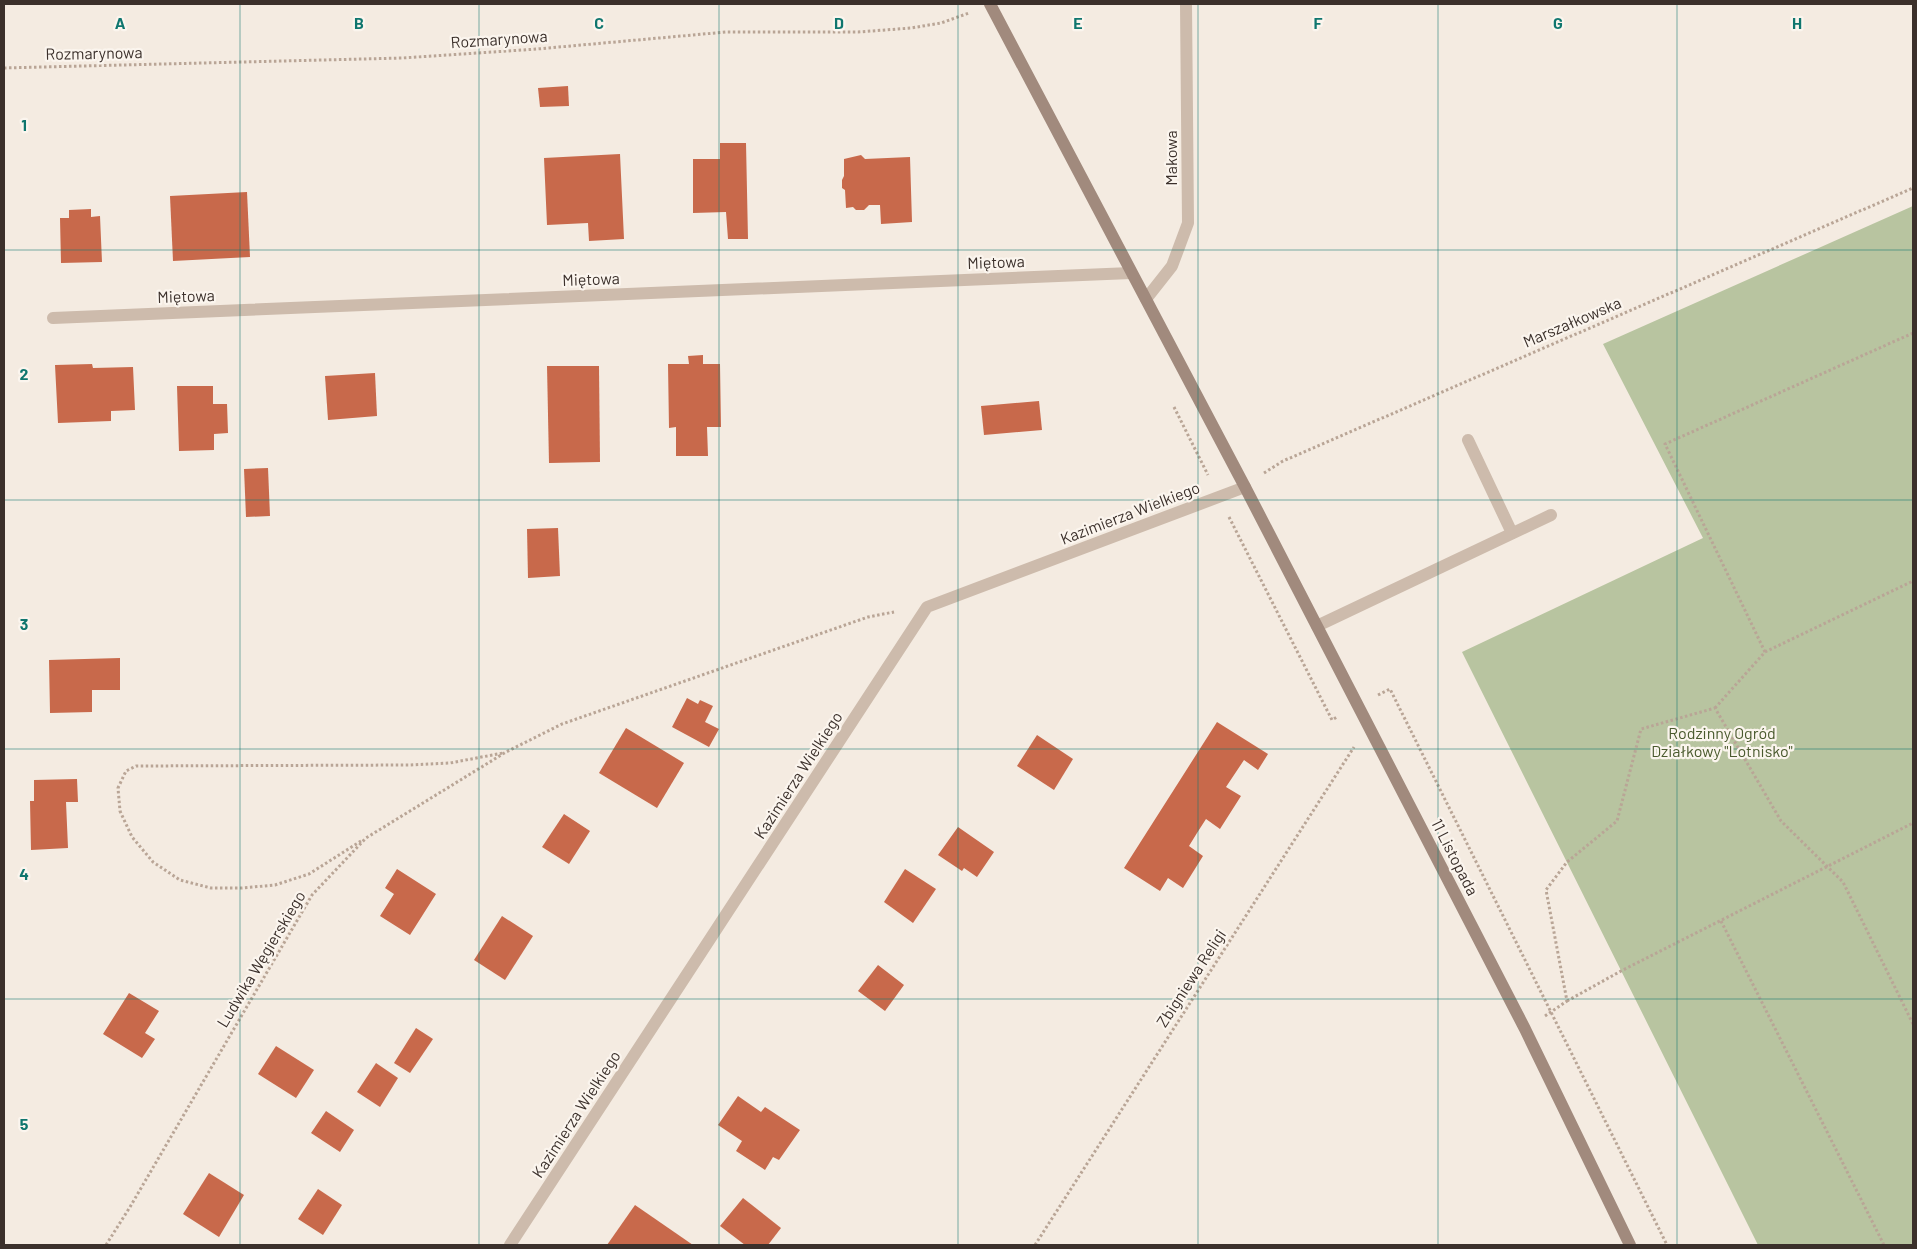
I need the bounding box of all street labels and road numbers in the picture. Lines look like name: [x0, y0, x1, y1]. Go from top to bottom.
street label: Rozmarynowa: [450, 26, 548, 51]
street label: Rozmarynowa: [45, 42, 143, 63]
street label: Makowa: [1161, 130, 1180, 186]
street label: Miętowa: [967, 251, 1025, 272]
street label: Miętowa: [562, 268, 620, 289]
street label: Miętowa: [157, 285, 215, 306]
street label: Marszałkowska: [1520, 292, 1624, 351]
street label: Kazimierza Wielkiego: [1058, 477, 1202, 548]
street label: Kazimierza Wielkiego: [749, 708, 846, 842]
street label: 11 Listopada: [1428, 815, 1483, 898]
street label: Ludwika Węgierskiego: [212, 887, 309, 1030]
street label: Zbigniewa Religi: [1152, 925, 1229, 1030]
street label: Kazimierza Wielkiego: [527, 1047, 624, 1181]

